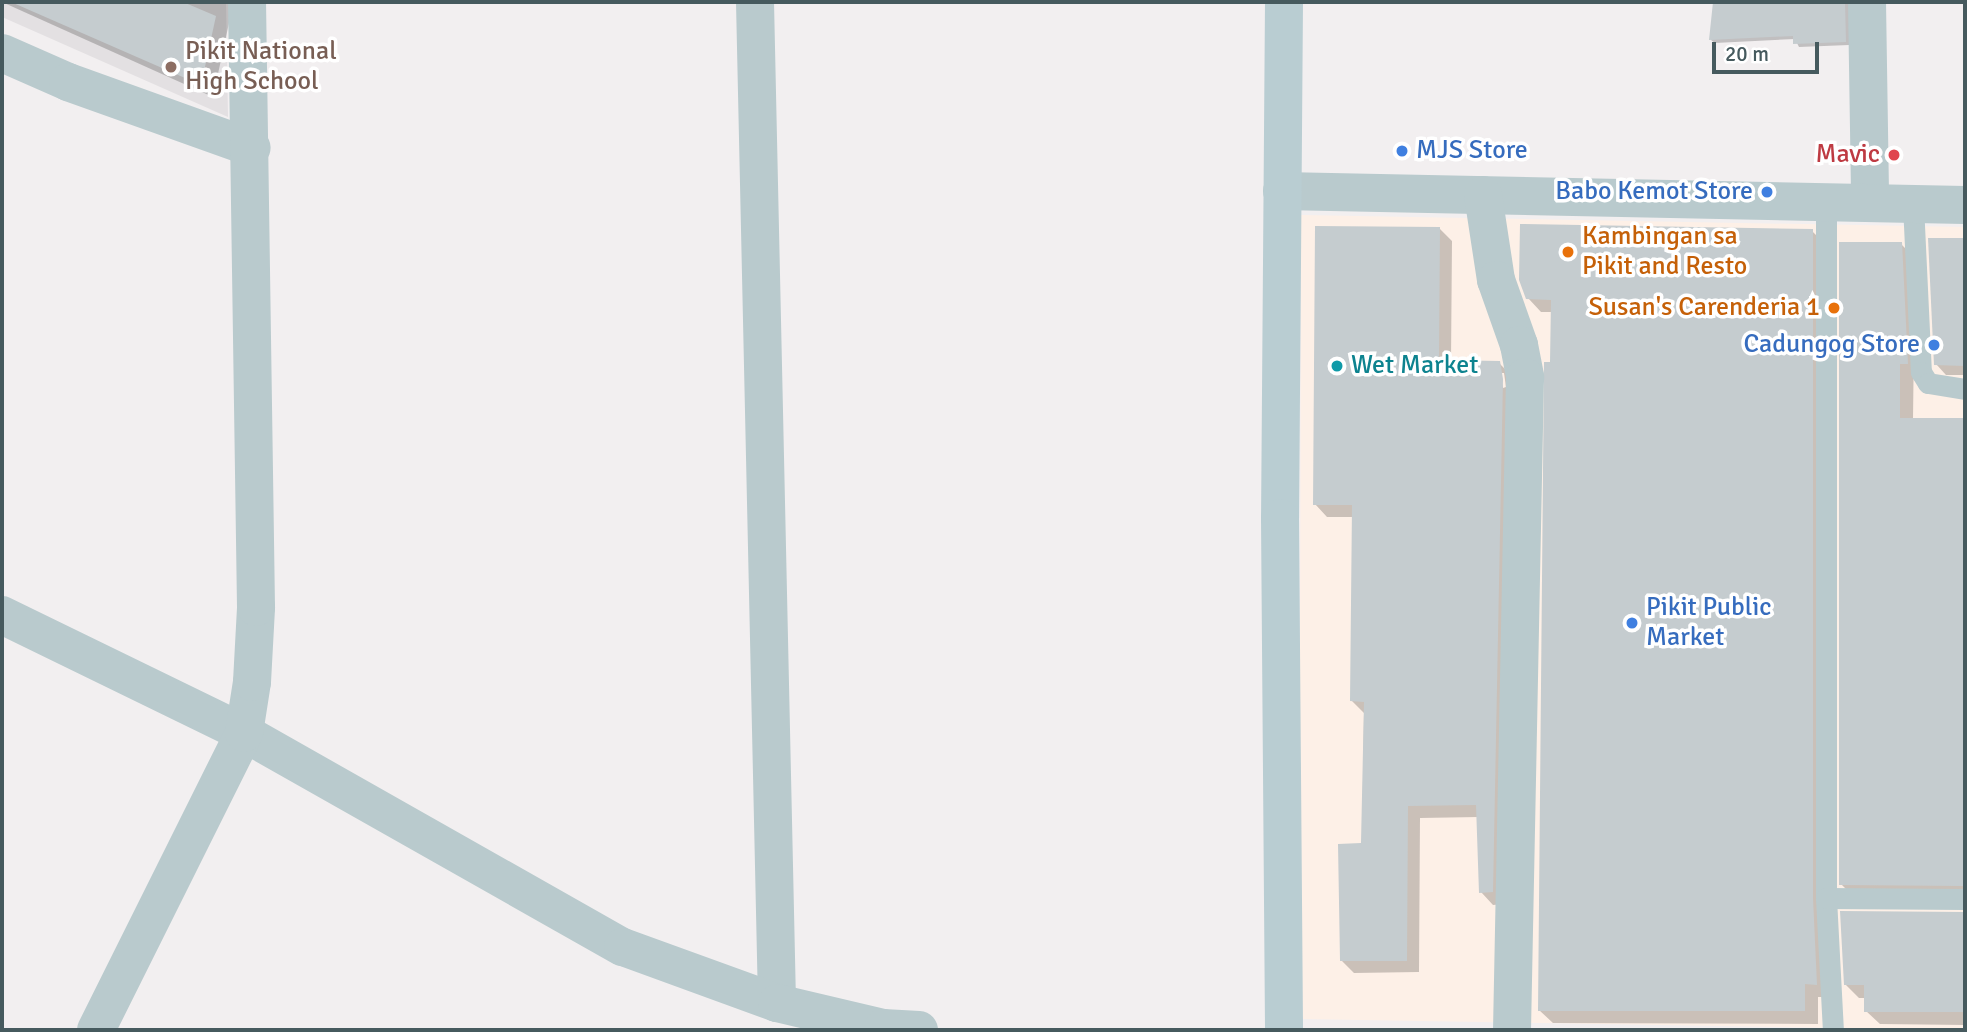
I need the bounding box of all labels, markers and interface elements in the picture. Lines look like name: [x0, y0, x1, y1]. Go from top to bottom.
scale bar: [1715, 28, 1822, 72]
place label: Pikit National High School: [185, 36, 337, 98]
text: 20 m: [1725, 41, 1769, 67]
marker: Pikit National High School: [163, 59, 179, 75]
place label: MJS Store: [1416, 135, 1528, 167]
place label: Mavic: [1815, 139, 1880, 171]
marker: MJS Store: [1394, 143, 1410, 159]
marker: Mavic: [1886, 147, 1902, 163]
place label: Babo Kemot Store: [1555, 176, 1753, 208]
marker: Babo Kemot Store: [1759, 184, 1775, 200]
place label: Kambingan sa Pikit and Resto: [1582, 221, 1747, 282]
marker: Kambingan sa Pikit and Resto: [1560, 244, 1576, 260]
place label: Susan's Carenderia 1: [1588, 292, 1820, 324]
marker: Susan's Carenderia 1: [1826, 300, 1842, 316]
place label: Cadungog Store: [1744, 329, 1920, 361]
marker: Cadungog Store: [1926, 337, 1942, 353]
place label: Wet Market: [1351, 350, 1478, 382]
marker: Wet Market: [1329, 358, 1345, 374]
place label: Pikit Public Market: [1646, 592, 1772, 654]
marker: Pikit Public Market: [1624, 615, 1640, 631]

